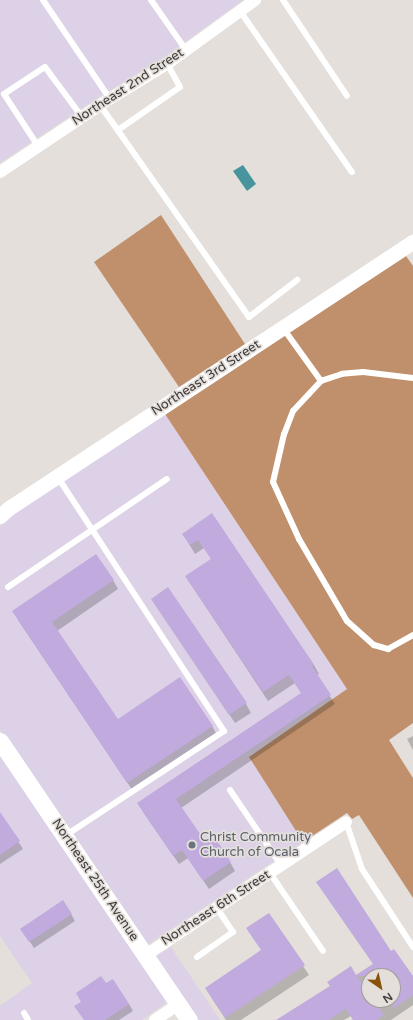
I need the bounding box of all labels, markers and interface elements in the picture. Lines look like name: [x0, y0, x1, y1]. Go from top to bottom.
street label: Northeast 2nd Street: [69, 45, 187, 129]
street label: Northeast 3rd Street: [149, 337, 263, 419]
street label: Northeast 25th Avenue: [48, 816, 142, 944]
place label: Christ Community Church of Ocala: [200, 830, 311, 861]
marker: Christ Community Church of Ocala: [187, 840, 197, 850]
street label: Northeast 6th Street: [159, 867, 273, 949]
north arrow: [361, 968, 401, 1008]
text: N: [380, 990, 395, 1005]

